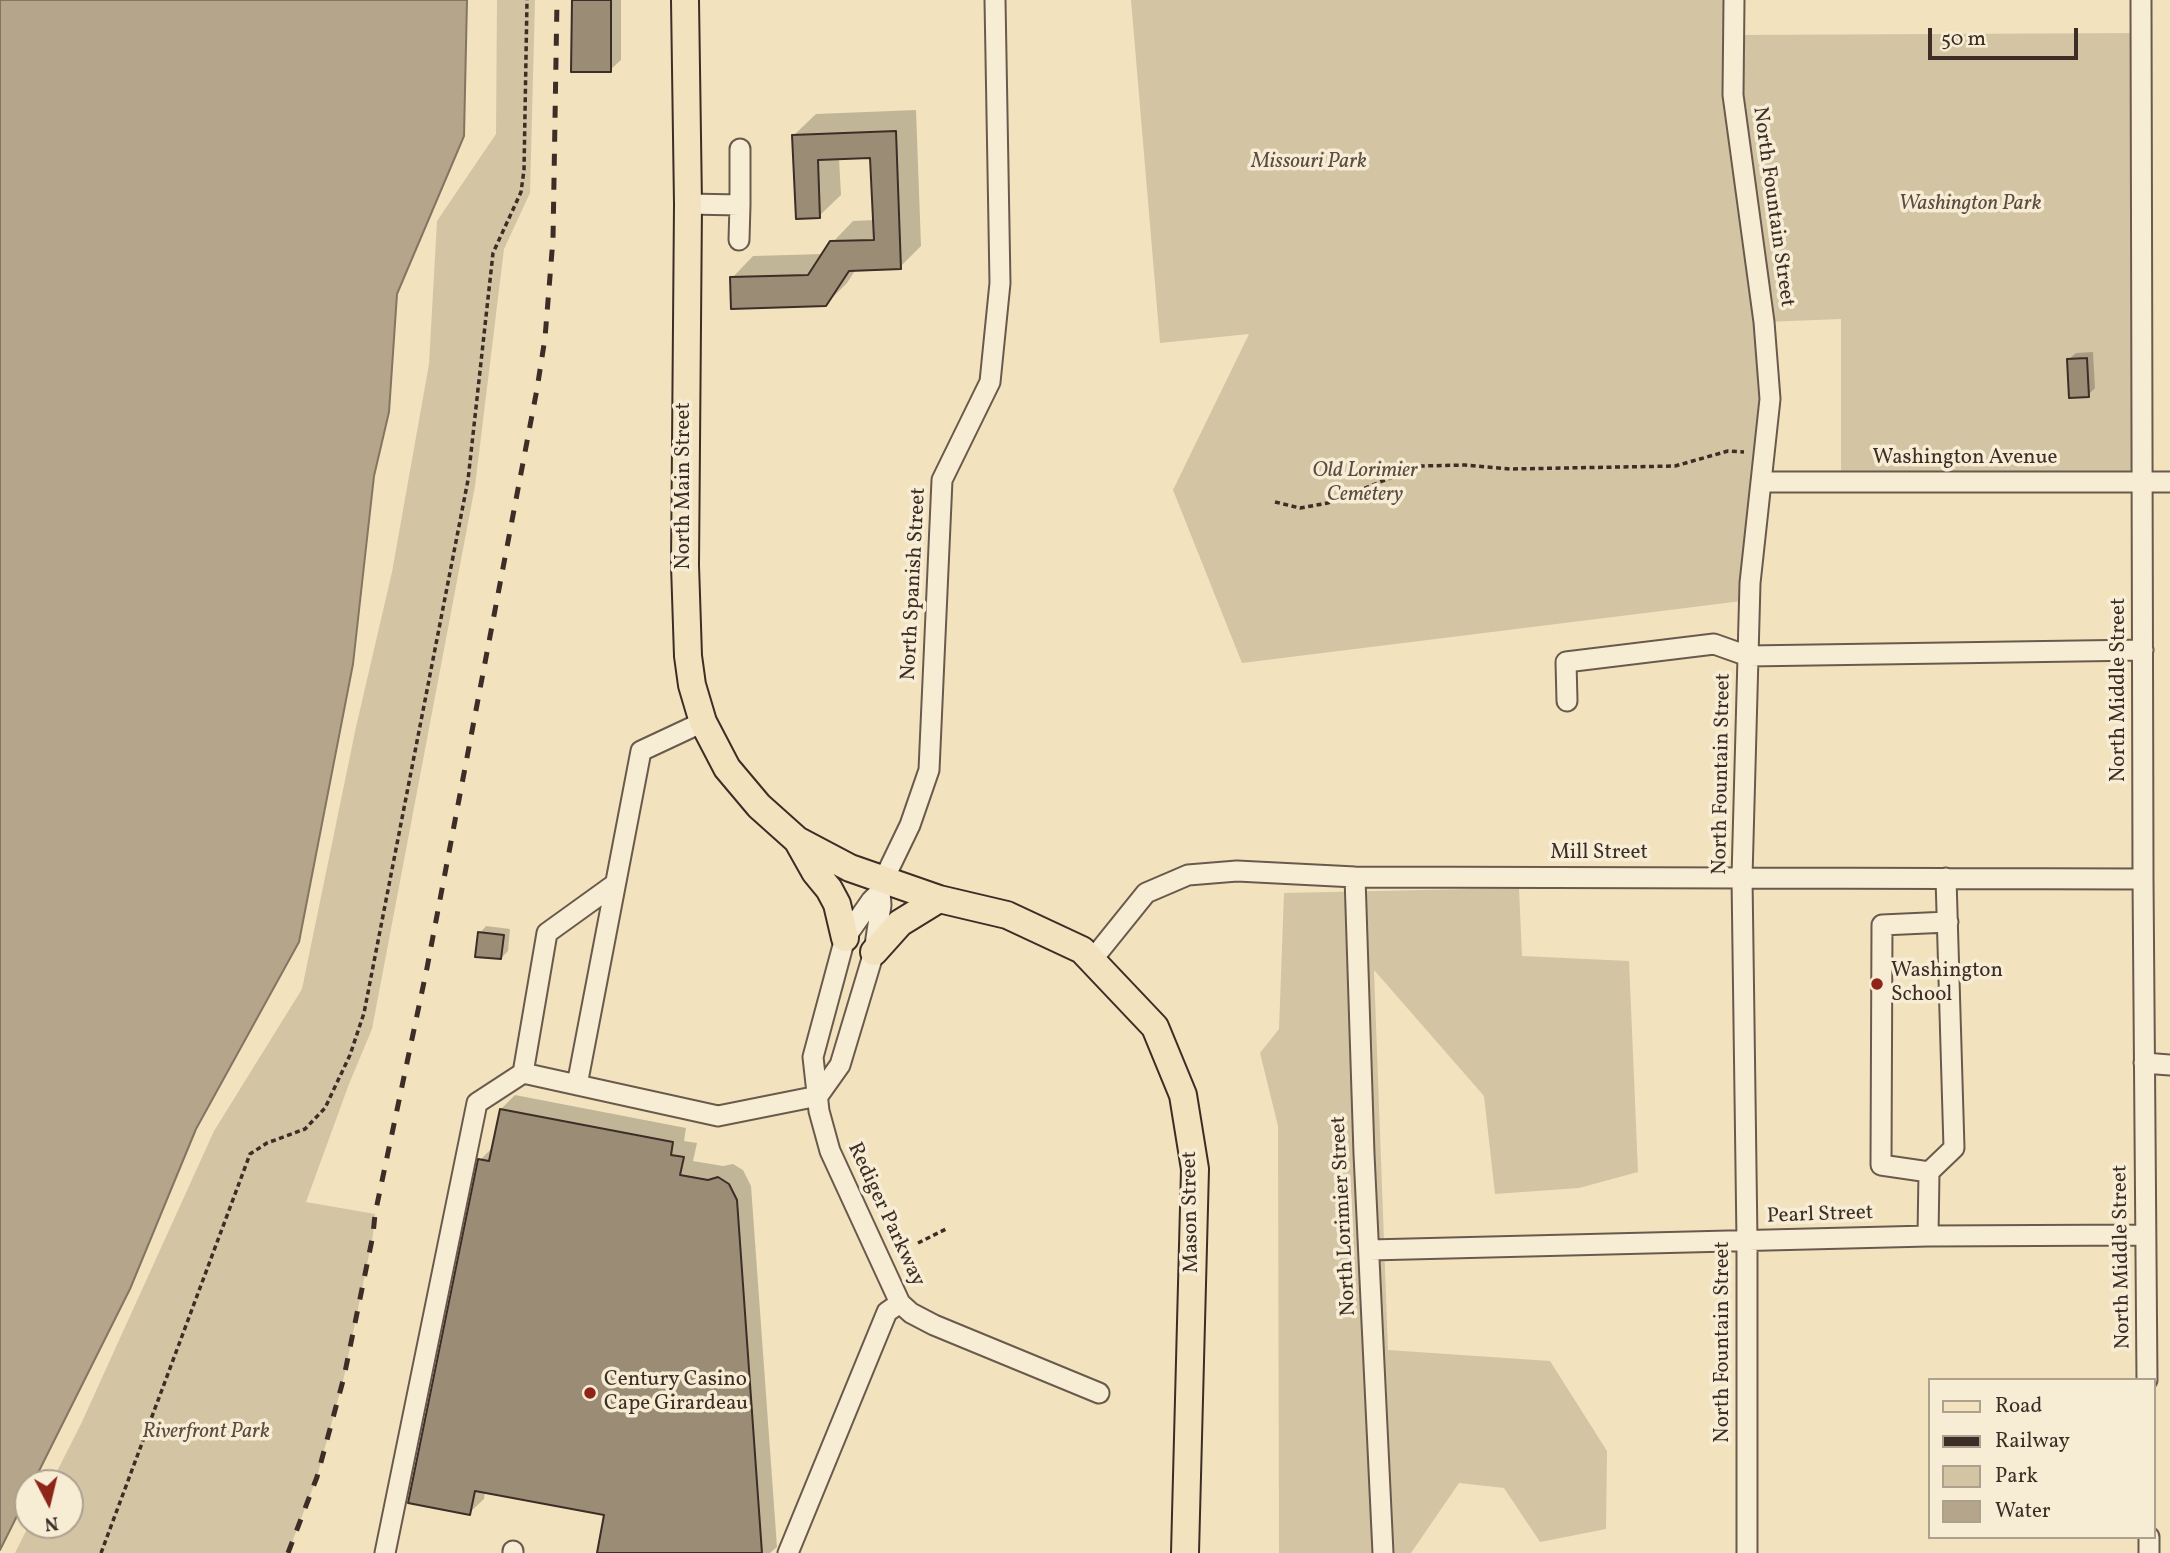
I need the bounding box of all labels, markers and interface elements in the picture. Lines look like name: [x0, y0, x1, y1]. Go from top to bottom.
scale bar: [1932, 14, 2082, 58]
text: 50 m: [1941, 25, 1986, 54]
street label: North Fountain Street: [1745, 105, 1799, 309]
park label: Missouri Park: [1251, 150, 1367, 176]
park label: Washington Park: [1899, 192, 2041, 218]
street label: North Main Street: [672, 402, 698, 570]
street label: Washington Avenue: [1873, 446, 2057, 472]
park label: Old Lorimier Cemetery: [1312, 459, 1418, 509]
street label: North Spanish Street: [897, 487, 933, 681]
street label: North Middle Street: [2107, 598, 2133, 782]
street label: North Fountain Street: [1709, 673, 1737, 875]
street label: Mill Street: [1550, 841, 1648, 867]
place label: Washington School: [1891, 959, 2003, 1009]
marker: Washington School: [1869, 976, 1885, 992]
street label: North Lorimier Street: [1327, 1115, 1363, 1317]
street label: Rediger Parkway: [841, 1139, 929, 1291]
street label: Mason Street: [1178, 1151, 1206, 1273]
street label: North Middle Street: [2109, 1164, 2137, 1350]
street label: Pearl Street: [1766, 1202, 1874, 1230]
street label: North Fountain Street: [1711, 1241, 1737, 1443]
place label: Century Casino Cape Girardeau: [604, 1368, 748, 1418]
legend: [1928, 1378, 2156, 1539]
marker: Century Casino Cape Girardeau: [582, 1385, 598, 1401]
text: Road: [1995, 1392, 2042, 1421]
park label: Riverfront Park: [142, 1420, 270, 1446]
text: Railway: [1995, 1427, 2070, 1456]
text: Park: [1995, 1462, 2038, 1491]
north arrow: [14, 1469, 84, 1539]
text: Water: [1995, 1497, 2051, 1526]
text: N: [43, 1509, 60, 1537]

